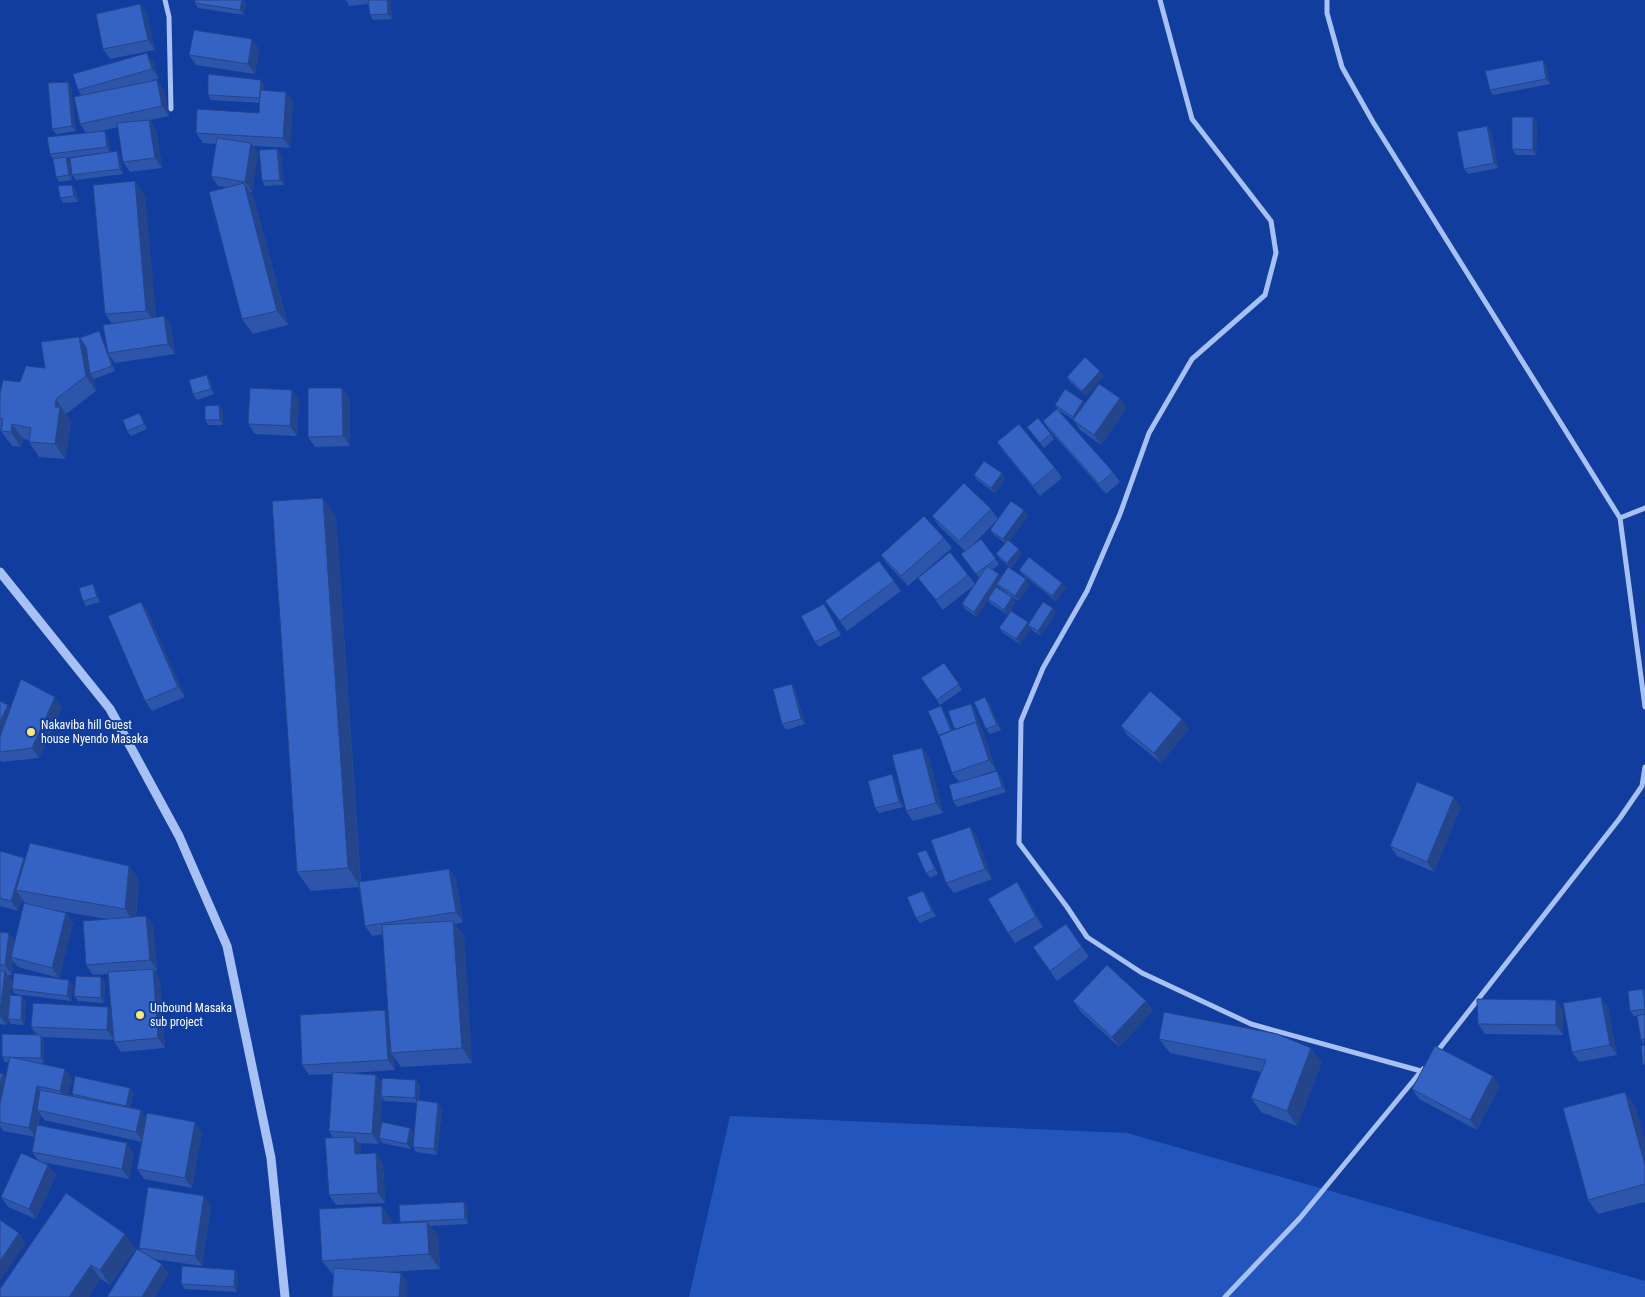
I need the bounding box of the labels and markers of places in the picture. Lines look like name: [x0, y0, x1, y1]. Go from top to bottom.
place label: Nakaviba hill Guest house Nyendo Masaka: [41, 718, 148, 746]
marker: Nakaviba hill Guest house Nyendo Masaka: [25, 726, 37, 738]
place label: Unbound Masaka sub project: [150, 1001, 232, 1029]
marker: Unbound Masaka sub project: [134, 1009, 146, 1021]

